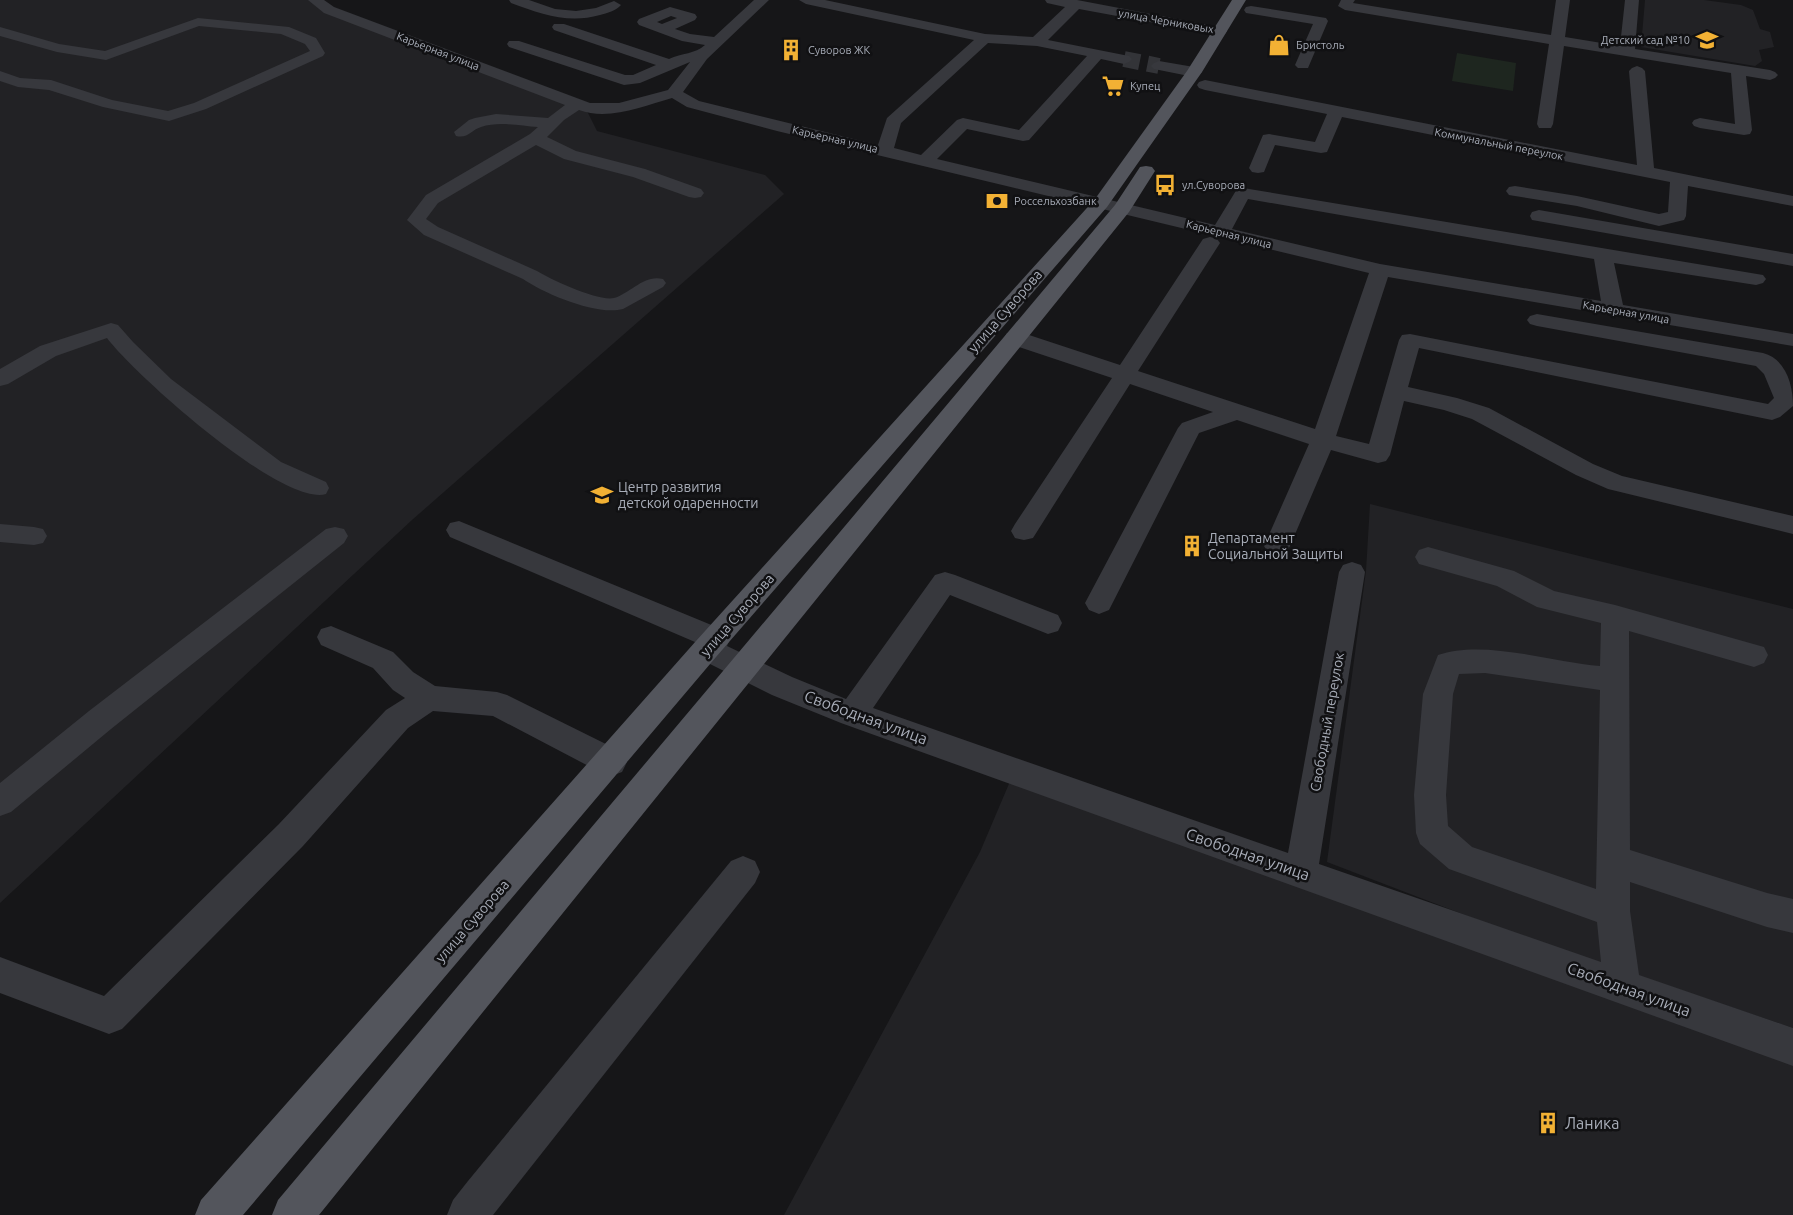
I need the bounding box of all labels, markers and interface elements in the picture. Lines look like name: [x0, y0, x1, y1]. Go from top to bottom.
street label: улица Черниковых: [1117, 7, 1215, 35]
school or university icon: Детский сад №10: [1694, 27, 1720, 53]
street label: Карьерная улица: [395, 30, 481, 72]
shop icon: Бристоль: [1266, 32, 1292, 58]
place label: Детский сад №10: [1601, 34, 1690, 46]
building icon: Суворов ЖК: [778, 37, 804, 63]
place label: Бристоль: [1296, 39, 1345, 51]
place label: Суворов ЖК: [808, 44, 871, 56]
supermarket icon: Купец: [1100, 73, 1126, 99]
place label: Купец: [1130, 80, 1161, 92]
street label: Карьерная улица: [791, 123, 879, 155]
street label: Коммунальный переулок: [1434, 126, 1565, 162]
bus stop icon: ул.Суворова: [1152, 172, 1178, 198]
place label: ул.Суворова: [1182, 179, 1245, 191]
bank icon: Россельхозбанк: [984, 188, 1010, 214]
place label: Россельхозбанк: [1014, 195, 1097, 207]
street label: Карьерная улица: [1185, 218, 1273, 250]
street label: улица Суворова: [965, 266, 1045, 356]
street label: Карьерная улица: [1582, 298, 1670, 326]
place label: Центр развития детской одаренности: [618, 479, 759, 511]
school or university icon: Центр развития детской одаренности: [589, 482, 615, 508]
place label: Департамент Социальной Защиты: [1208, 530, 1343, 562]
building icon: Департамент Социальной Защиты: [1179, 533, 1205, 559]
street label: улица Суворова: [697, 570, 777, 660]
street label: Свободный переулок: [1307, 651, 1347, 793]
street label: Свободная улица: [802, 686, 930, 748]
street label: Свободная улица: [1184, 824, 1312, 884]
street label: улица Суворова: [432, 876, 512, 966]
street label: Свободная улица: [1565, 958, 1693, 1020]
building icon: Ланика: [1535, 1110, 1561, 1136]
place label: Ланика: [1565, 1114, 1620, 1132]

